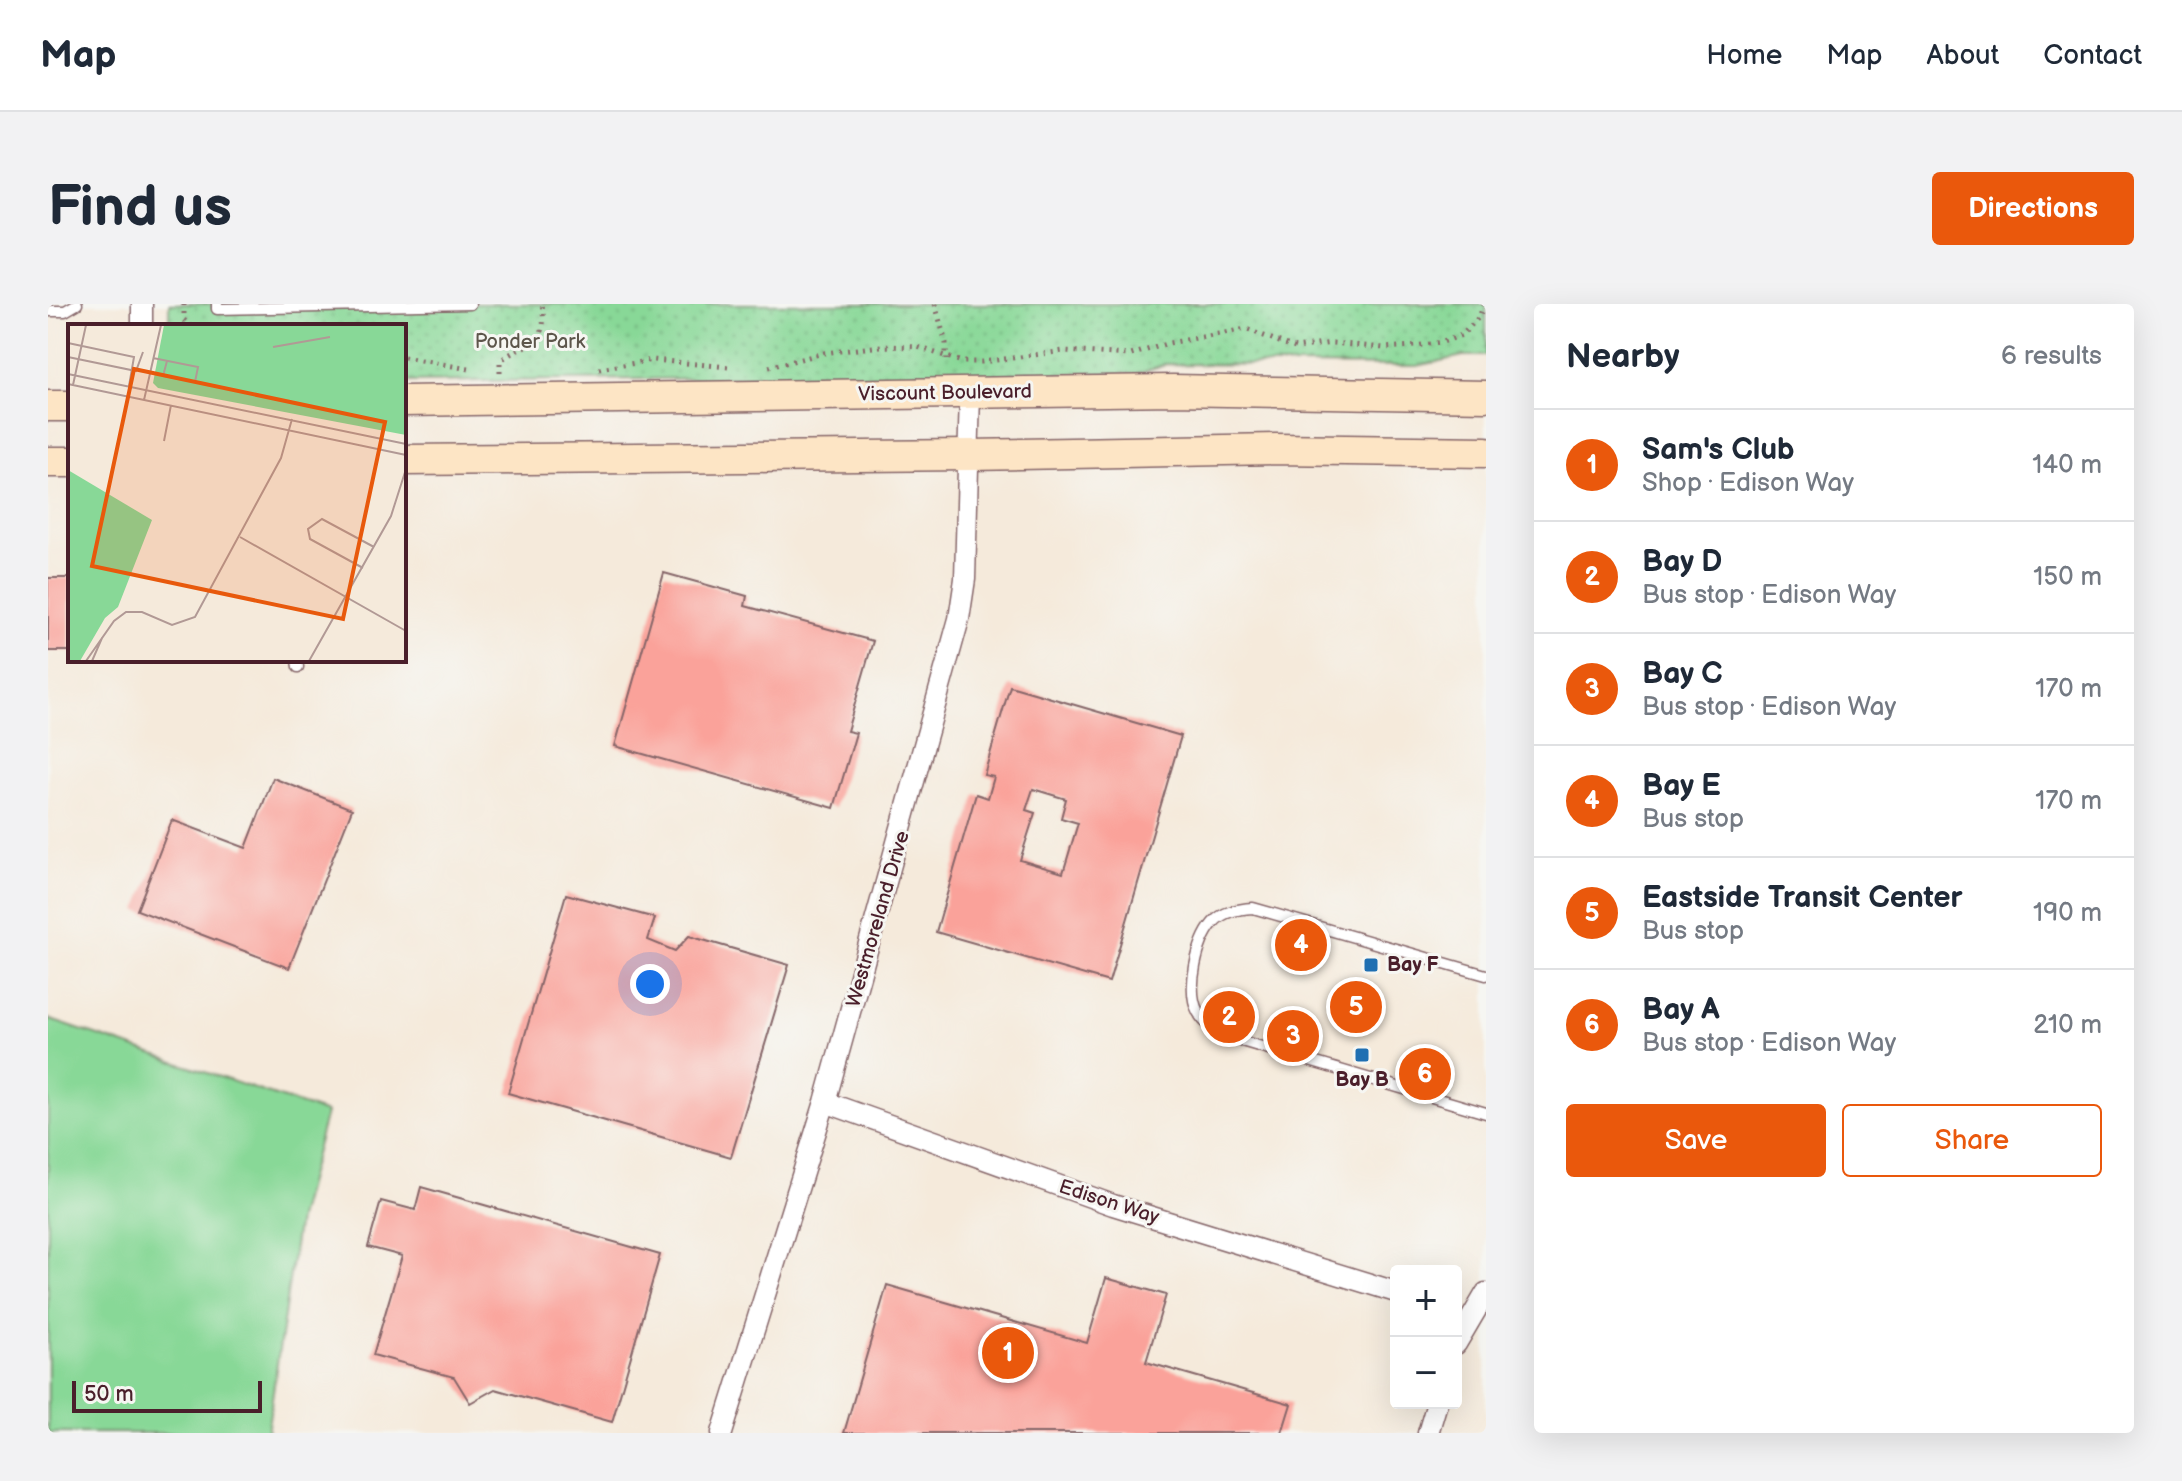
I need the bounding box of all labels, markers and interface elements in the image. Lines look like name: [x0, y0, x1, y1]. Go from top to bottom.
text: Map: [40, 33, 116, 78]
text: Home: [1706, 39, 1782, 72]
text: Map: [1826, 39, 1883, 72]
text: About: [1927, 39, 1999, 72]
text: Contact: [2043, 39, 2142, 72]
button: Directions: [1932, 172, 2134, 245]
text: Find us: [48, 175, 232, 242]
inset map: [68, 324, 406, 662]
park label: Ponder Park: [475, 330, 585, 354]
text: Nearby: [1566, 336, 1680, 377]
text: 6 results: [2001, 341, 2102, 372]
street label: Viscount Boulevard: [858, 379, 1032, 407]
text: Sam's Club: [1642, 432, 1795, 468]
text: 1: [1587, 450, 1597, 481]
text: 140 m: [2032, 450, 2102, 481]
text: Shop · Edison Way: [1642, 468, 1854, 499]
text: Bay D: [1642, 544, 1722, 580]
text: 2: [1584, 562, 1600, 593]
text: 150 m: [2033, 562, 2102, 593]
text: Bus stop · Edison Way: [1642, 580, 1896, 611]
text: Bay C: [1642, 656, 1723, 692]
text: 3: [1584, 674, 1600, 705]
text: 170 m: [2035, 674, 2102, 705]
text: Bus stop · Edison Way: [1642, 692, 1896, 723]
text: Bay E: [1642, 768, 1721, 804]
text: 4: [1584, 786, 1600, 817]
text: 170 m: [2035, 786, 2102, 817]
text: Bus stop: [1642, 804, 1744, 835]
street label: Westmoreland Drive: [841, 828, 915, 1010]
text: Eastside Transit Center: [1642, 880, 1963, 916]
text: 5: [1584, 898, 1600, 929]
text: 190 m: [2033, 898, 2102, 929]
pin: 4: [1275, 915, 1327, 975]
text: Bus stop: [1642, 916, 1744, 947]
place label: Bay F: [1387, 953, 1439, 977]
marker: Bay F: [1362, 956, 1380, 974]
your location: [630, 964, 670, 1004]
pin: 5: [1330, 977, 1382, 1037]
pin: 2: [1203, 987, 1255, 1047]
text: Bay A: [1642, 992, 1720, 1028]
pin: 3: [1267, 1006, 1319, 1066]
text: 6: [1584, 1010, 1600, 1041]
text: 210 m: [2033, 1010, 2102, 1041]
text: Bus stop · Edison Way: [1642, 1028, 1896, 1059]
pin: 6: [1399, 1044, 1451, 1104]
marker: Bay B: [1353, 1046, 1371, 1064]
place label: Bay B: [1335, 1068, 1389, 1092]
button: Save: [1566, 1104, 1826, 1177]
button: Share: [1842, 1104, 2102, 1177]
street label: Edison Way: [1056, 1175, 1162, 1229]
map controls: [1390, 1265, 1462, 1409]
button: +: [1390, 1265, 1462, 1337]
pin: 1: [982, 1323, 1034, 1383]
button: −: [1390, 1337, 1462, 1409]
scale bar: [72, 1377, 262, 1413]
text: 50 m: [84, 1381, 134, 1408]

